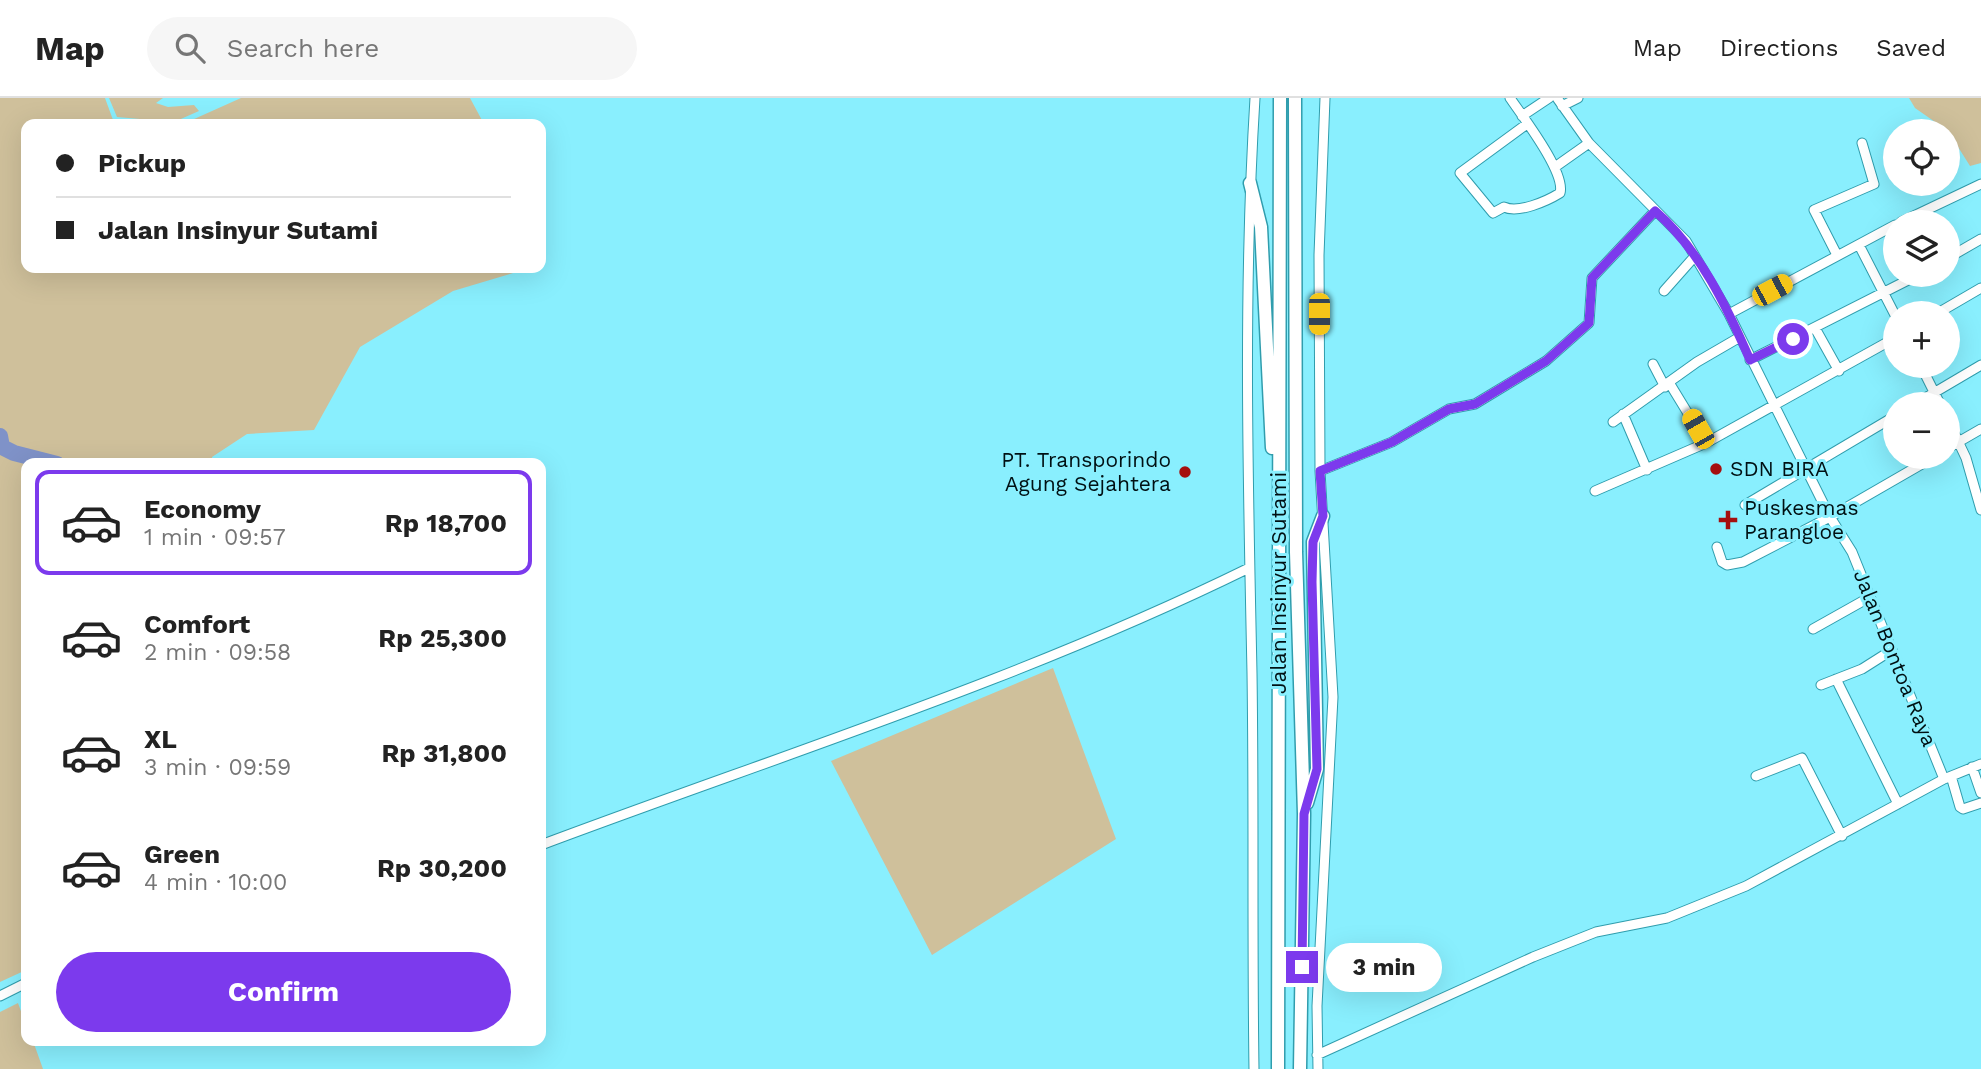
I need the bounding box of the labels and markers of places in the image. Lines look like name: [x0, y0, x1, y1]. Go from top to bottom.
place label: PT. Transporindo Agung Sejahtera: [1001, 447, 1171, 496]
place label: SDN BIRA: [1730, 456, 1829, 481]
marker: SDN BIRA: [1708, 461, 1724, 477]
marker: PT. Transporindo Agung Sejahtera: [1177, 464, 1193, 480]
place label: Puskesmas Parangloe: [1744, 495, 1859, 544]
marker: Puskesmas Parangloe: [1718, 510, 1738, 530]

